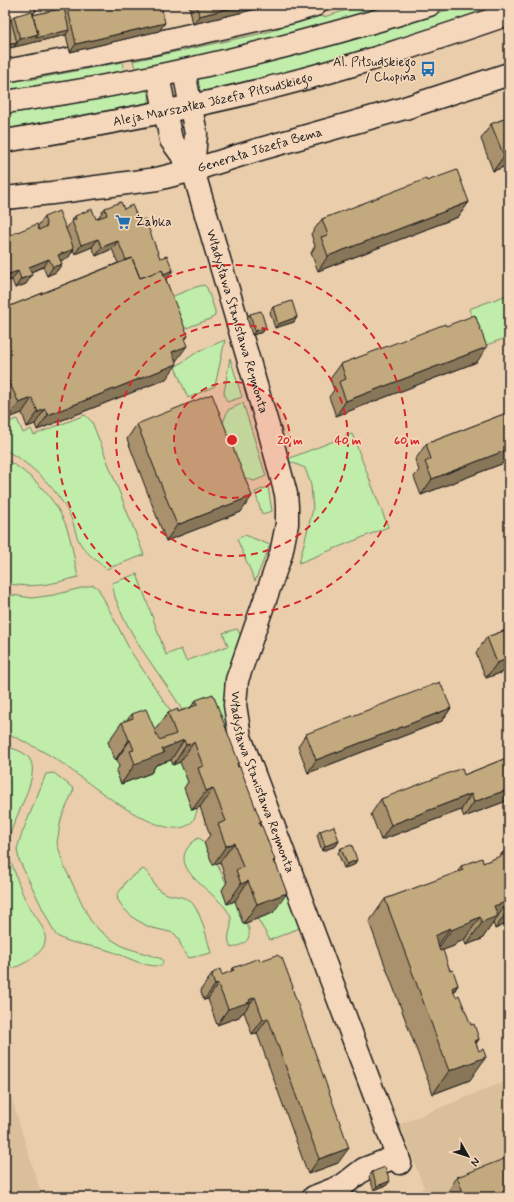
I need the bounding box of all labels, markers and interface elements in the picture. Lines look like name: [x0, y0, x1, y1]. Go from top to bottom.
place label: Al. Piłsudskiego / Chopina: [333, 54, 416, 86]
bus stop icon: Al. Piłsudskiego / Chopina: [419, 60, 437, 78]
street label: Aleja Marszałka Józefa Piłsudskiego: [112, 68, 315, 130]
street label: Generała Józefa Bema: [195, 123, 325, 177]
supermarket icon: Żabka: [114, 213, 132, 231]
place label: Żabka: [135, 214, 172, 231]
street label: Władysława Stanisława Reymonta: [202, 227, 272, 415]
centre of rings: [225, 433, 239, 447]
text: 20 m: [277, 433, 303, 449]
text: 40 m: [335, 433, 362, 449]
text: 60 m: [394, 433, 420, 449]
street label: Władysława Stanisława Reymonta: [226, 690, 299, 875]
north arrow: [448, 1136, 488, 1176]
text: N: [467, 1154, 483, 1169]

